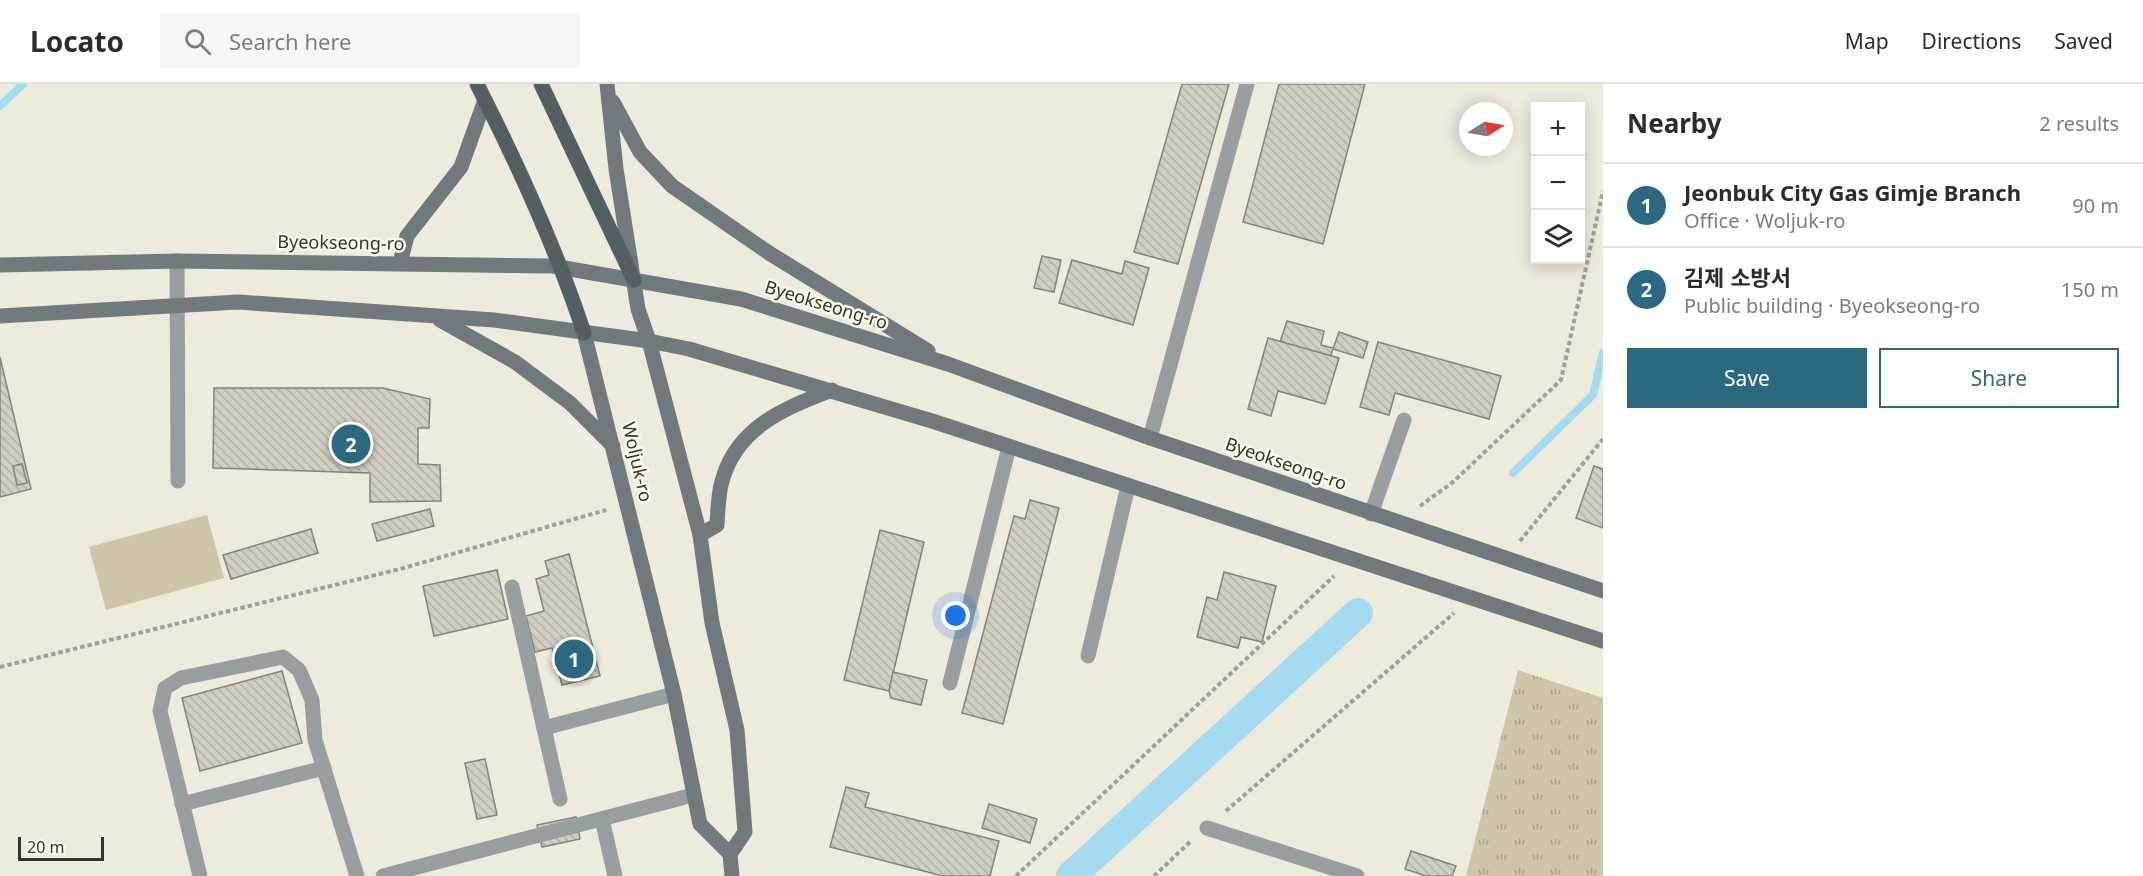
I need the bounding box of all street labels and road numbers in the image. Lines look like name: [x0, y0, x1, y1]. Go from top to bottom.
street label: Byeokseong-ro: [277, 229, 405, 255]
street label: Byeokseong-ro: [762, 274, 891, 334]
street label: Woljuk-ro: [617, 420, 659, 504]
street label: Byeokseong-ro: [1222, 431, 1350, 495]

